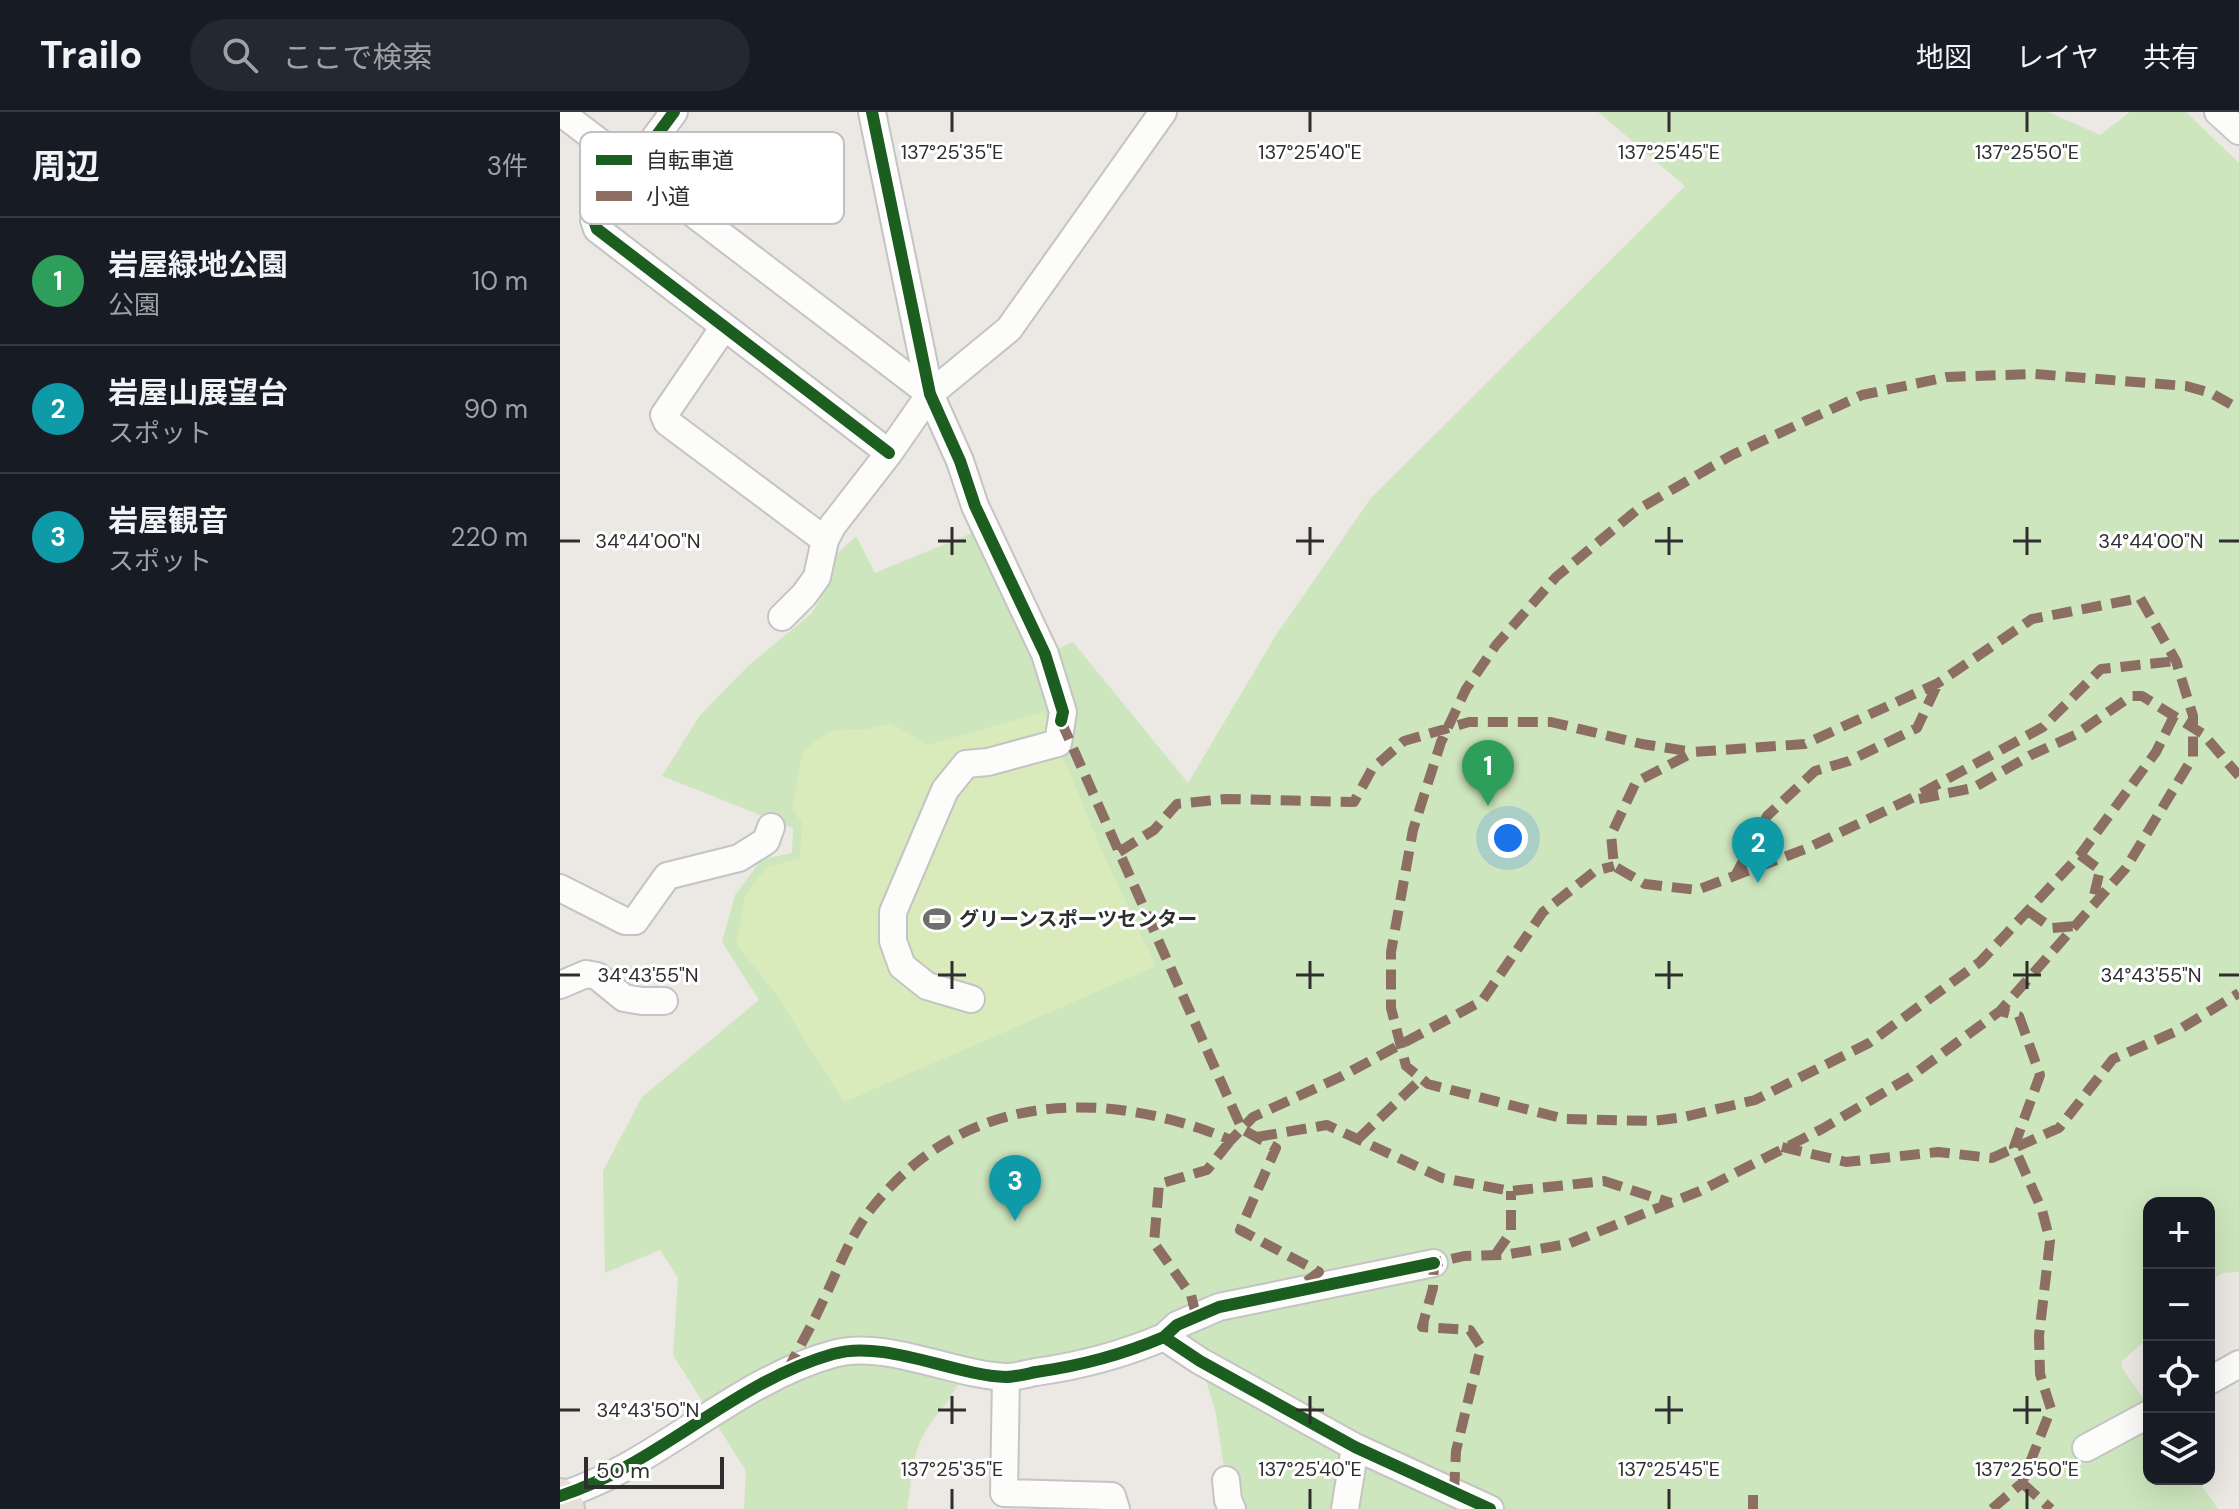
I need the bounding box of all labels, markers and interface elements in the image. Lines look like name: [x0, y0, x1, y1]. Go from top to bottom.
search box: [190, 19, 750, 91]
text: Trailo: [40, 30, 142, 80]
icon: search: [218, 33, 262, 77]
text: ここで検索: [282, 38, 432, 77]
text: 地図: [1916, 39, 1972, 76]
text: レイヤ: [2016, 39, 2099, 76]
text: 共有: [2143, 39, 2199, 76]
legend: [580, 132, 844, 224]
text: 137°25'35"E: [901, 139, 1003, 165]
text: 137°25'40"E: [1258, 139, 1362, 165]
text: 137°25'45"E: [1618, 139, 1720, 165]
text: 137°25'50"E: [1975, 139, 2079, 165]
text: 周辺: [32, 144, 100, 189]
text: 自転車道: [646, 146, 734, 175]
text: 3件: [487, 149, 528, 183]
text: 小道: [646, 182, 690, 211]
text: 岩屋緑地公園: [108, 245, 288, 284]
text: 1: [53, 264, 63, 298]
text: 10 m: [472, 264, 528, 298]
text: 公園: [108, 288, 160, 322]
text: 岩屋山展望台: [108, 373, 288, 412]
text: 2: [50, 392, 66, 426]
text: 90 m: [464, 392, 528, 426]
text: スポット: [108, 416, 212, 450]
text: 岩屋観音: [108, 501, 228, 540]
text: 3: [50, 520, 66, 554]
text: 220 m: [450, 520, 528, 554]
text: 34°44'00"N: [595, 528, 701, 554]
text: 34°44'00"N: [2098, 528, 2204, 554]
text: スポット: [108, 544, 212, 578]
pin: 1: [1462, 740, 1514, 806]
pin: 2: [1732, 817, 1784, 883]
your location: [1488, 818, 1528, 858]
sports icon: グリーンスポーツセンター: [922, 904, 952, 934]
place label: グリーンスポーツセンター: [959, 906, 1197, 932]
text: 34°43'55"N: [597, 962, 699, 988]
text: 34°43'55"N: [2100, 962, 2202, 988]
pin: 3: [989, 1155, 1041, 1221]
map controls: [2143, 1197, 2215, 1485]
button: +: [2143, 1197, 2215, 1269]
button: −: [2143, 1269, 2215, 1341]
button: locate: [2143, 1341, 2215, 1413]
text: 34°43'50"N: [597, 1397, 699, 1423]
button: layers: [2143, 1413, 2215, 1485]
scale bar: [584, 1453, 724, 1489]
text: 50 m: [596, 1456, 650, 1485]
text: 137°25'35"E: [901, 1456, 1003, 1482]
text: 137°25'40"E: [1258, 1456, 1362, 1482]
text: 137°25'45"E: [1618, 1456, 1720, 1482]
text: 137°25'50"E: [1975, 1456, 2079, 1482]

